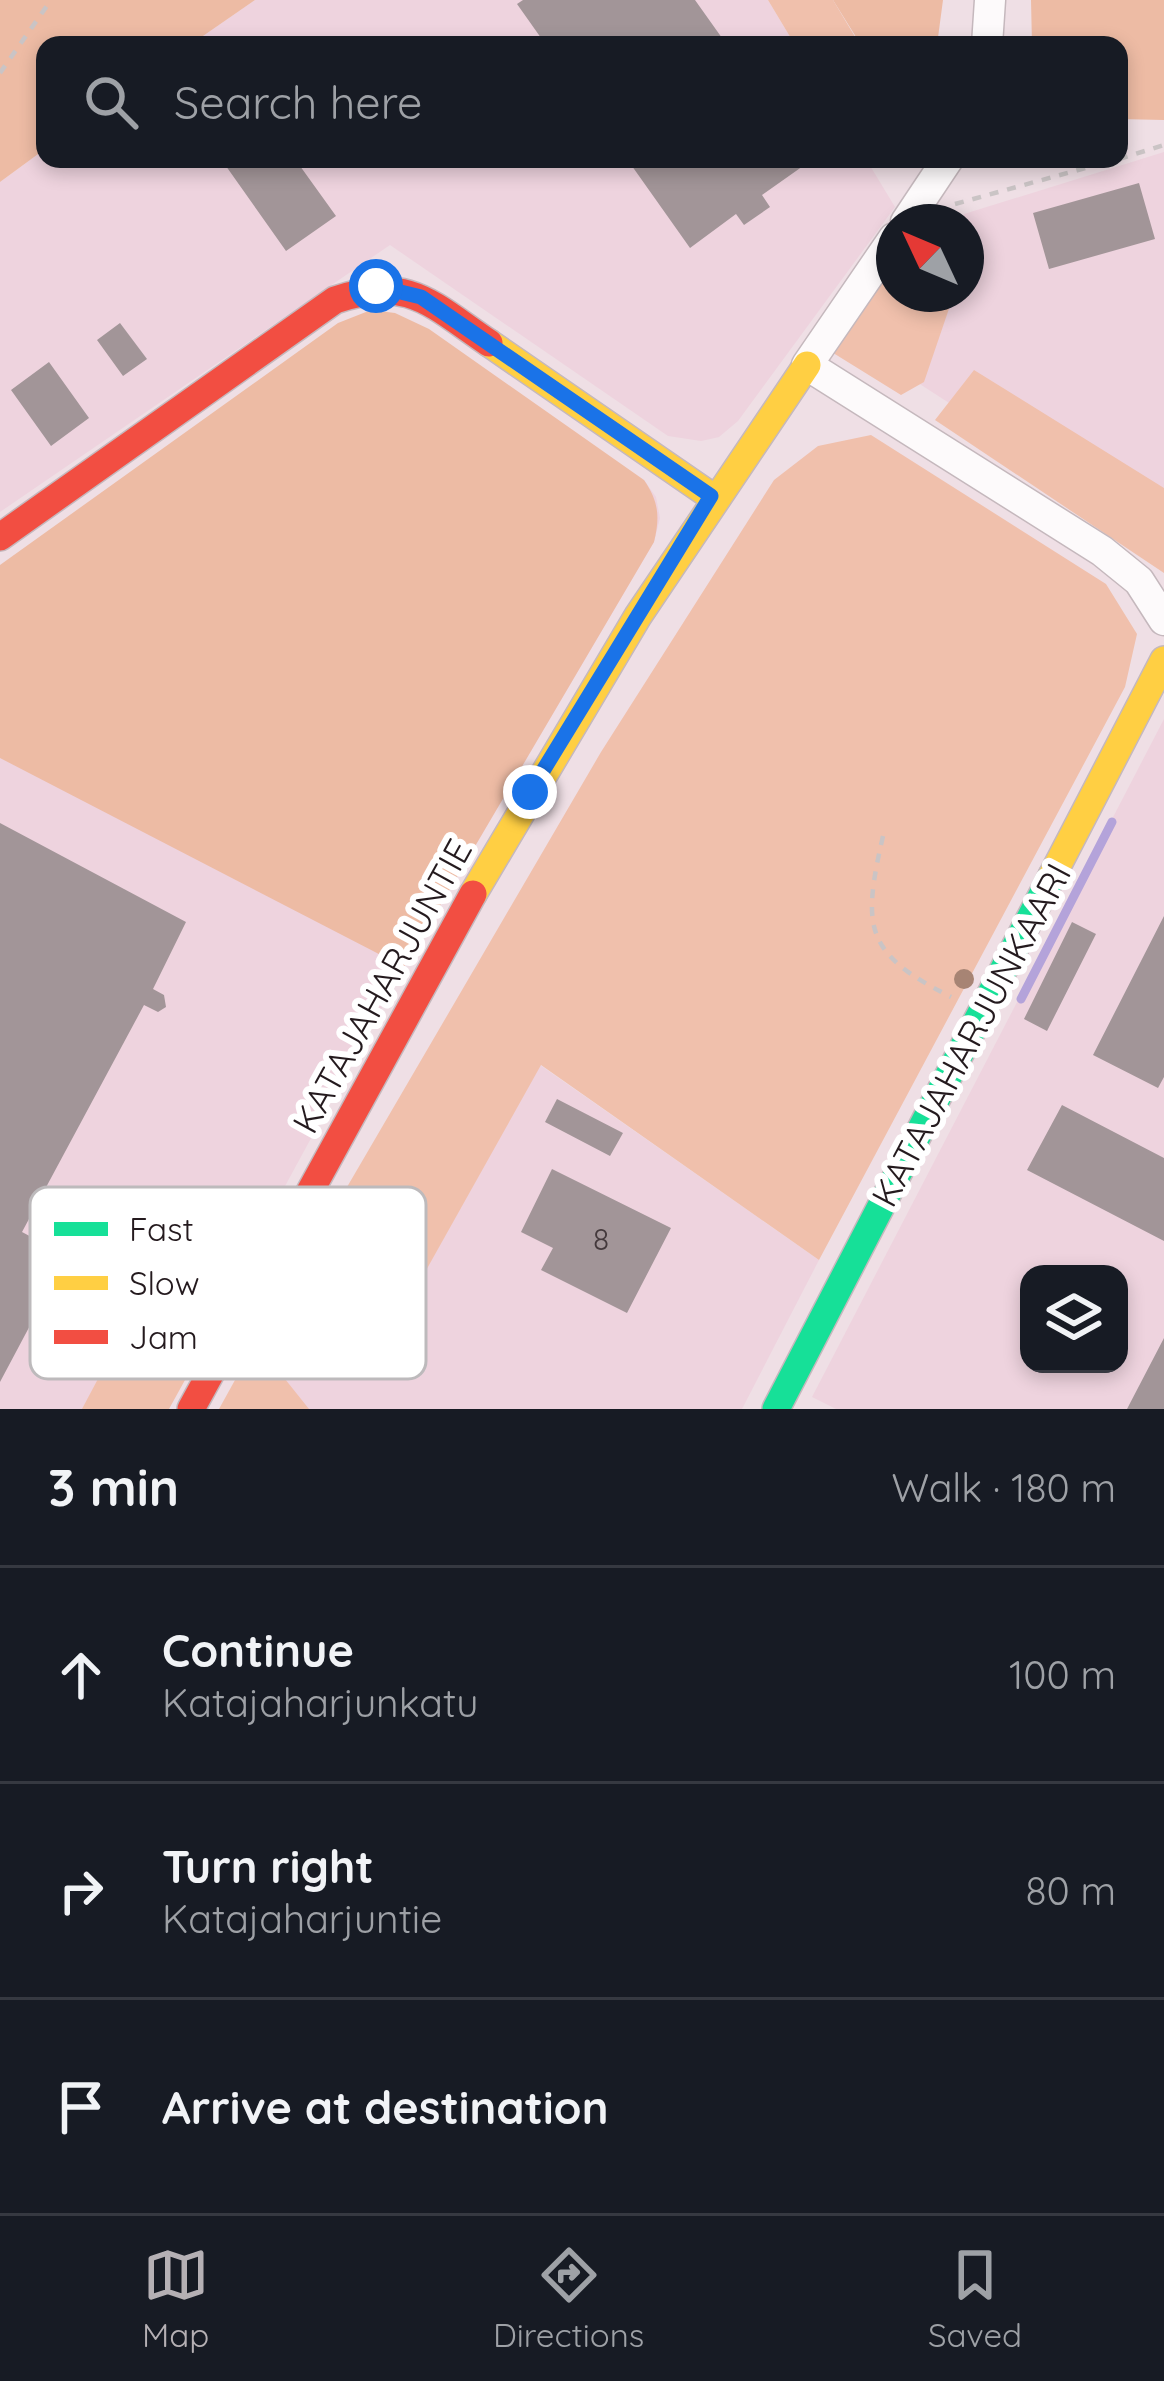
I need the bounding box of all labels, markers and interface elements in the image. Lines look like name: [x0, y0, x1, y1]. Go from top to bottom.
search box: [36, 36, 1128, 168]
icon: search: [78, 69, 144, 135]
text: Search here: [174, 74, 422, 130]
north arrow: [876, 204, 984, 312]
route start: [349, 259, 403, 313]
route end: [503, 765, 557, 819]
street label: KATAJAHARJUNTIE: [282, 831, 481, 1141]
street label: KATAJAHARJUNKAARI: [861, 855, 1080, 1214]
legend: [30, 1187, 426, 1379]
text: Fast: [129, 1208, 194, 1249]
house number: 8: [593, 1220, 609, 1258]
text: Slow: [129, 1262, 200, 1303]
map controls: [1020, 1265, 1128, 1373]
button: layers: [1020, 1265, 1128, 1373]
text: Jam: [129, 1316, 198, 1357]
text: 3 min: [48, 1455, 179, 1519]
text: Walk · 180 m: [891, 1463, 1116, 1512]
text: Continue: [162, 1622, 354, 1678]
icon: ahead: [48, 1642, 114, 1708]
text: 100 m: [1009, 1650, 1116, 1699]
text: Katajaharjunkatu: [162, 1678, 478, 1727]
text: Turn right: [162, 1838, 374, 1894]
icon: right: [48, 1858, 114, 1924]
text: 80 m: [1026, 1866, 1116, 1915]
text: Katajaharjuntie: [162, 1894, 442, 1943]
icon: arrive: [48, 2074, 114, 2140]
text: Arrive at destination: [162, 2079, 608, 2135]
tab: Map: [142, 2242, 209, 2355]
tab: Directions: [493, 2242, 644, 2355]
tab: Saved: [928, 2242, 1022, 2355]

